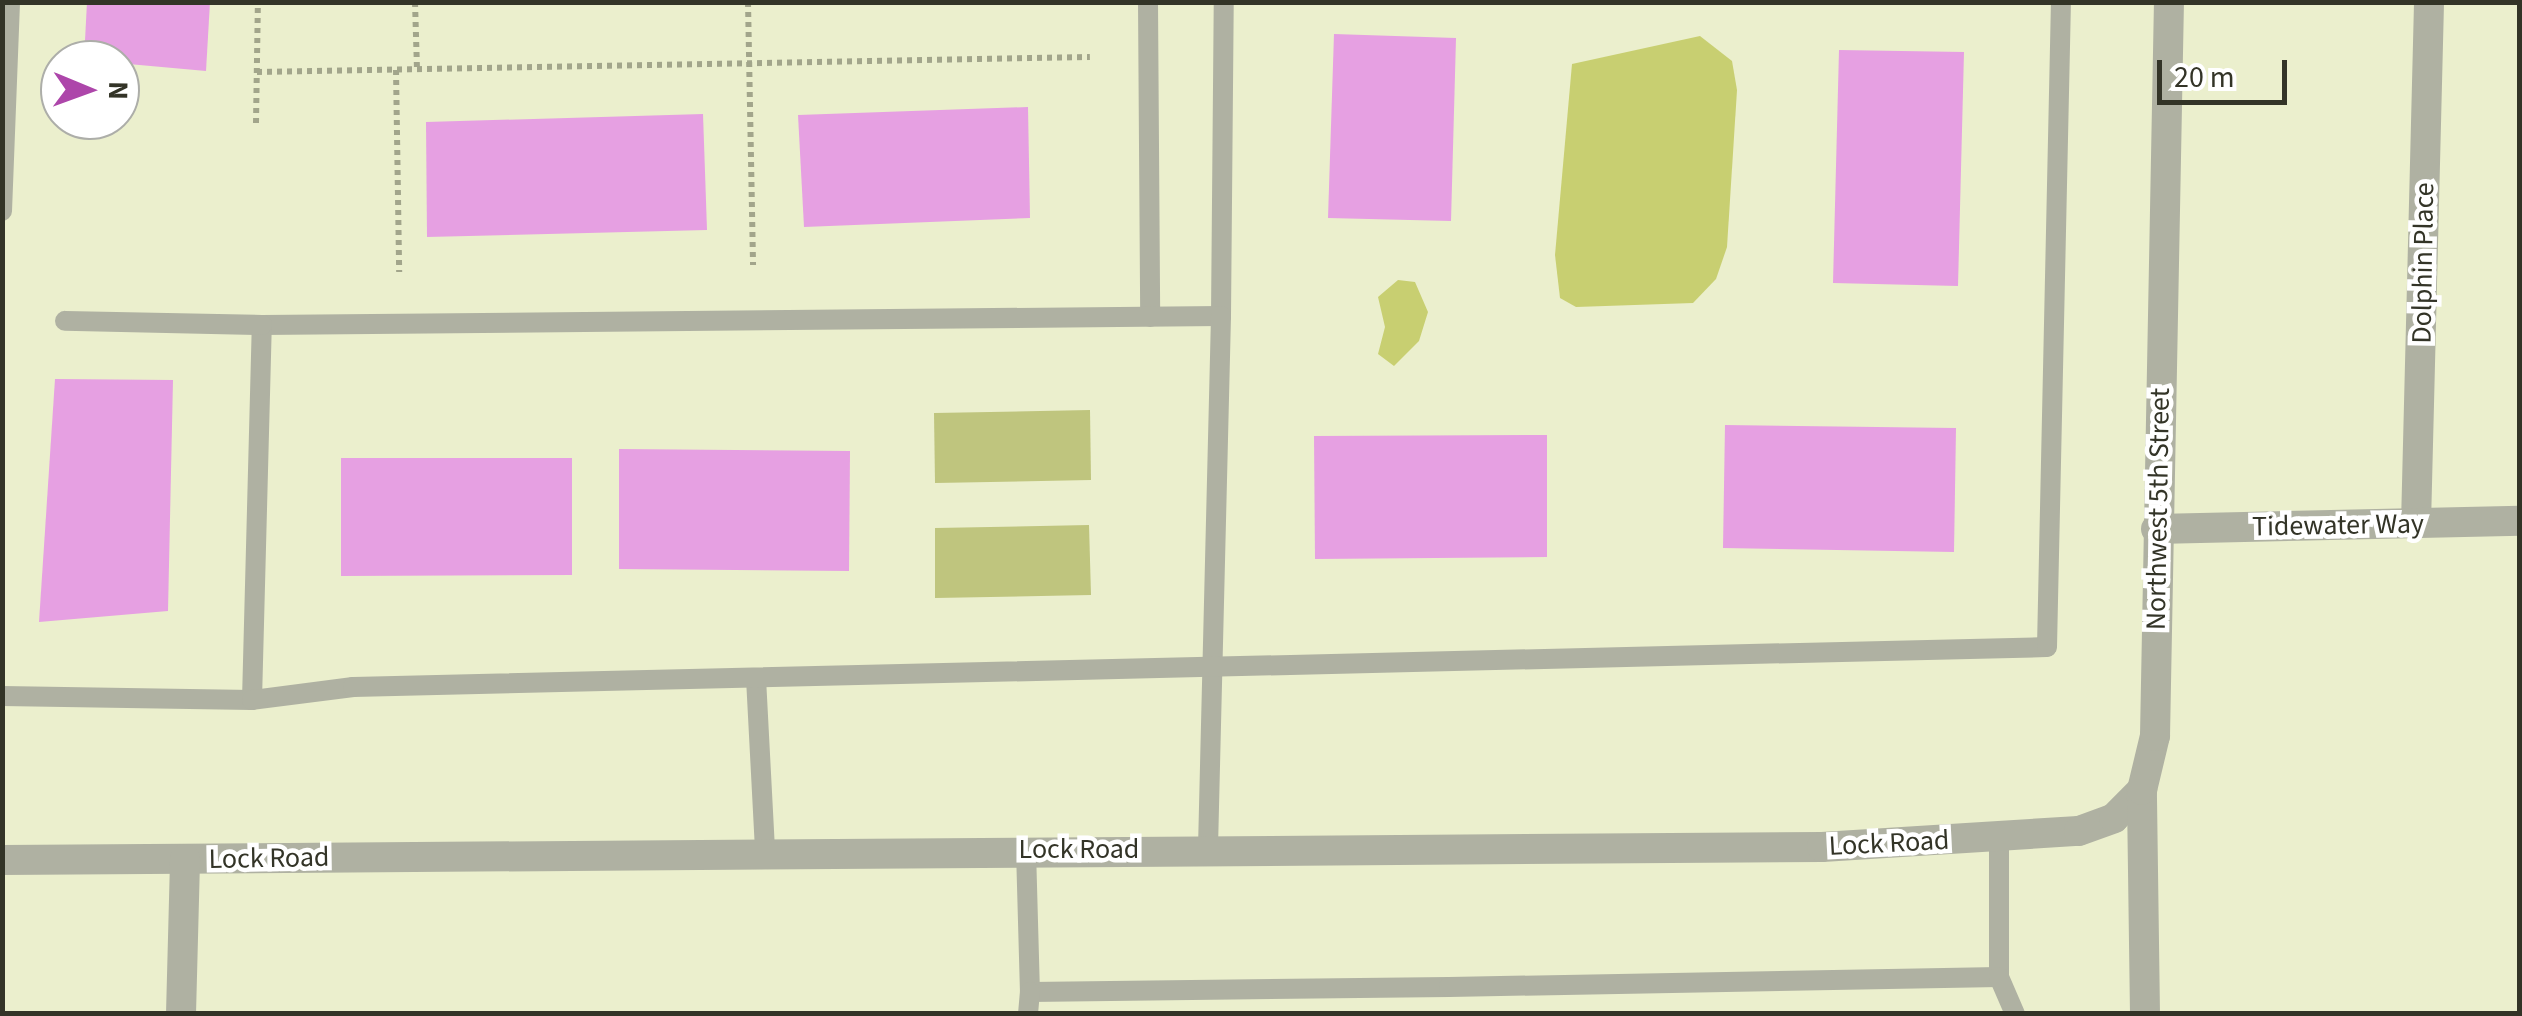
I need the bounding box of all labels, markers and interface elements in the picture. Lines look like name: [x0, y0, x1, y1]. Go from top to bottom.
north arrow: [40, 40, 140, 140]
scale bar: [2162, 40, 2292, 102]
text: 20 m: [2174, 56, 2235, 99]
text: N: [98, 81, 138, 100]
street label: Dolphin Place: [2405, 182, 2441, 344]
street label: Northwest 5th Street: [2139, 388, 2177, 630]
street label: Tidewater Way: [2252, 507, 2424, 543]
street label: Lock Road: [1828, 823, 1950, 863]
street label: Lock Road: [1019, 832, 1139, 866]
street label: Lock Road: [208, 840, 330, 876]

